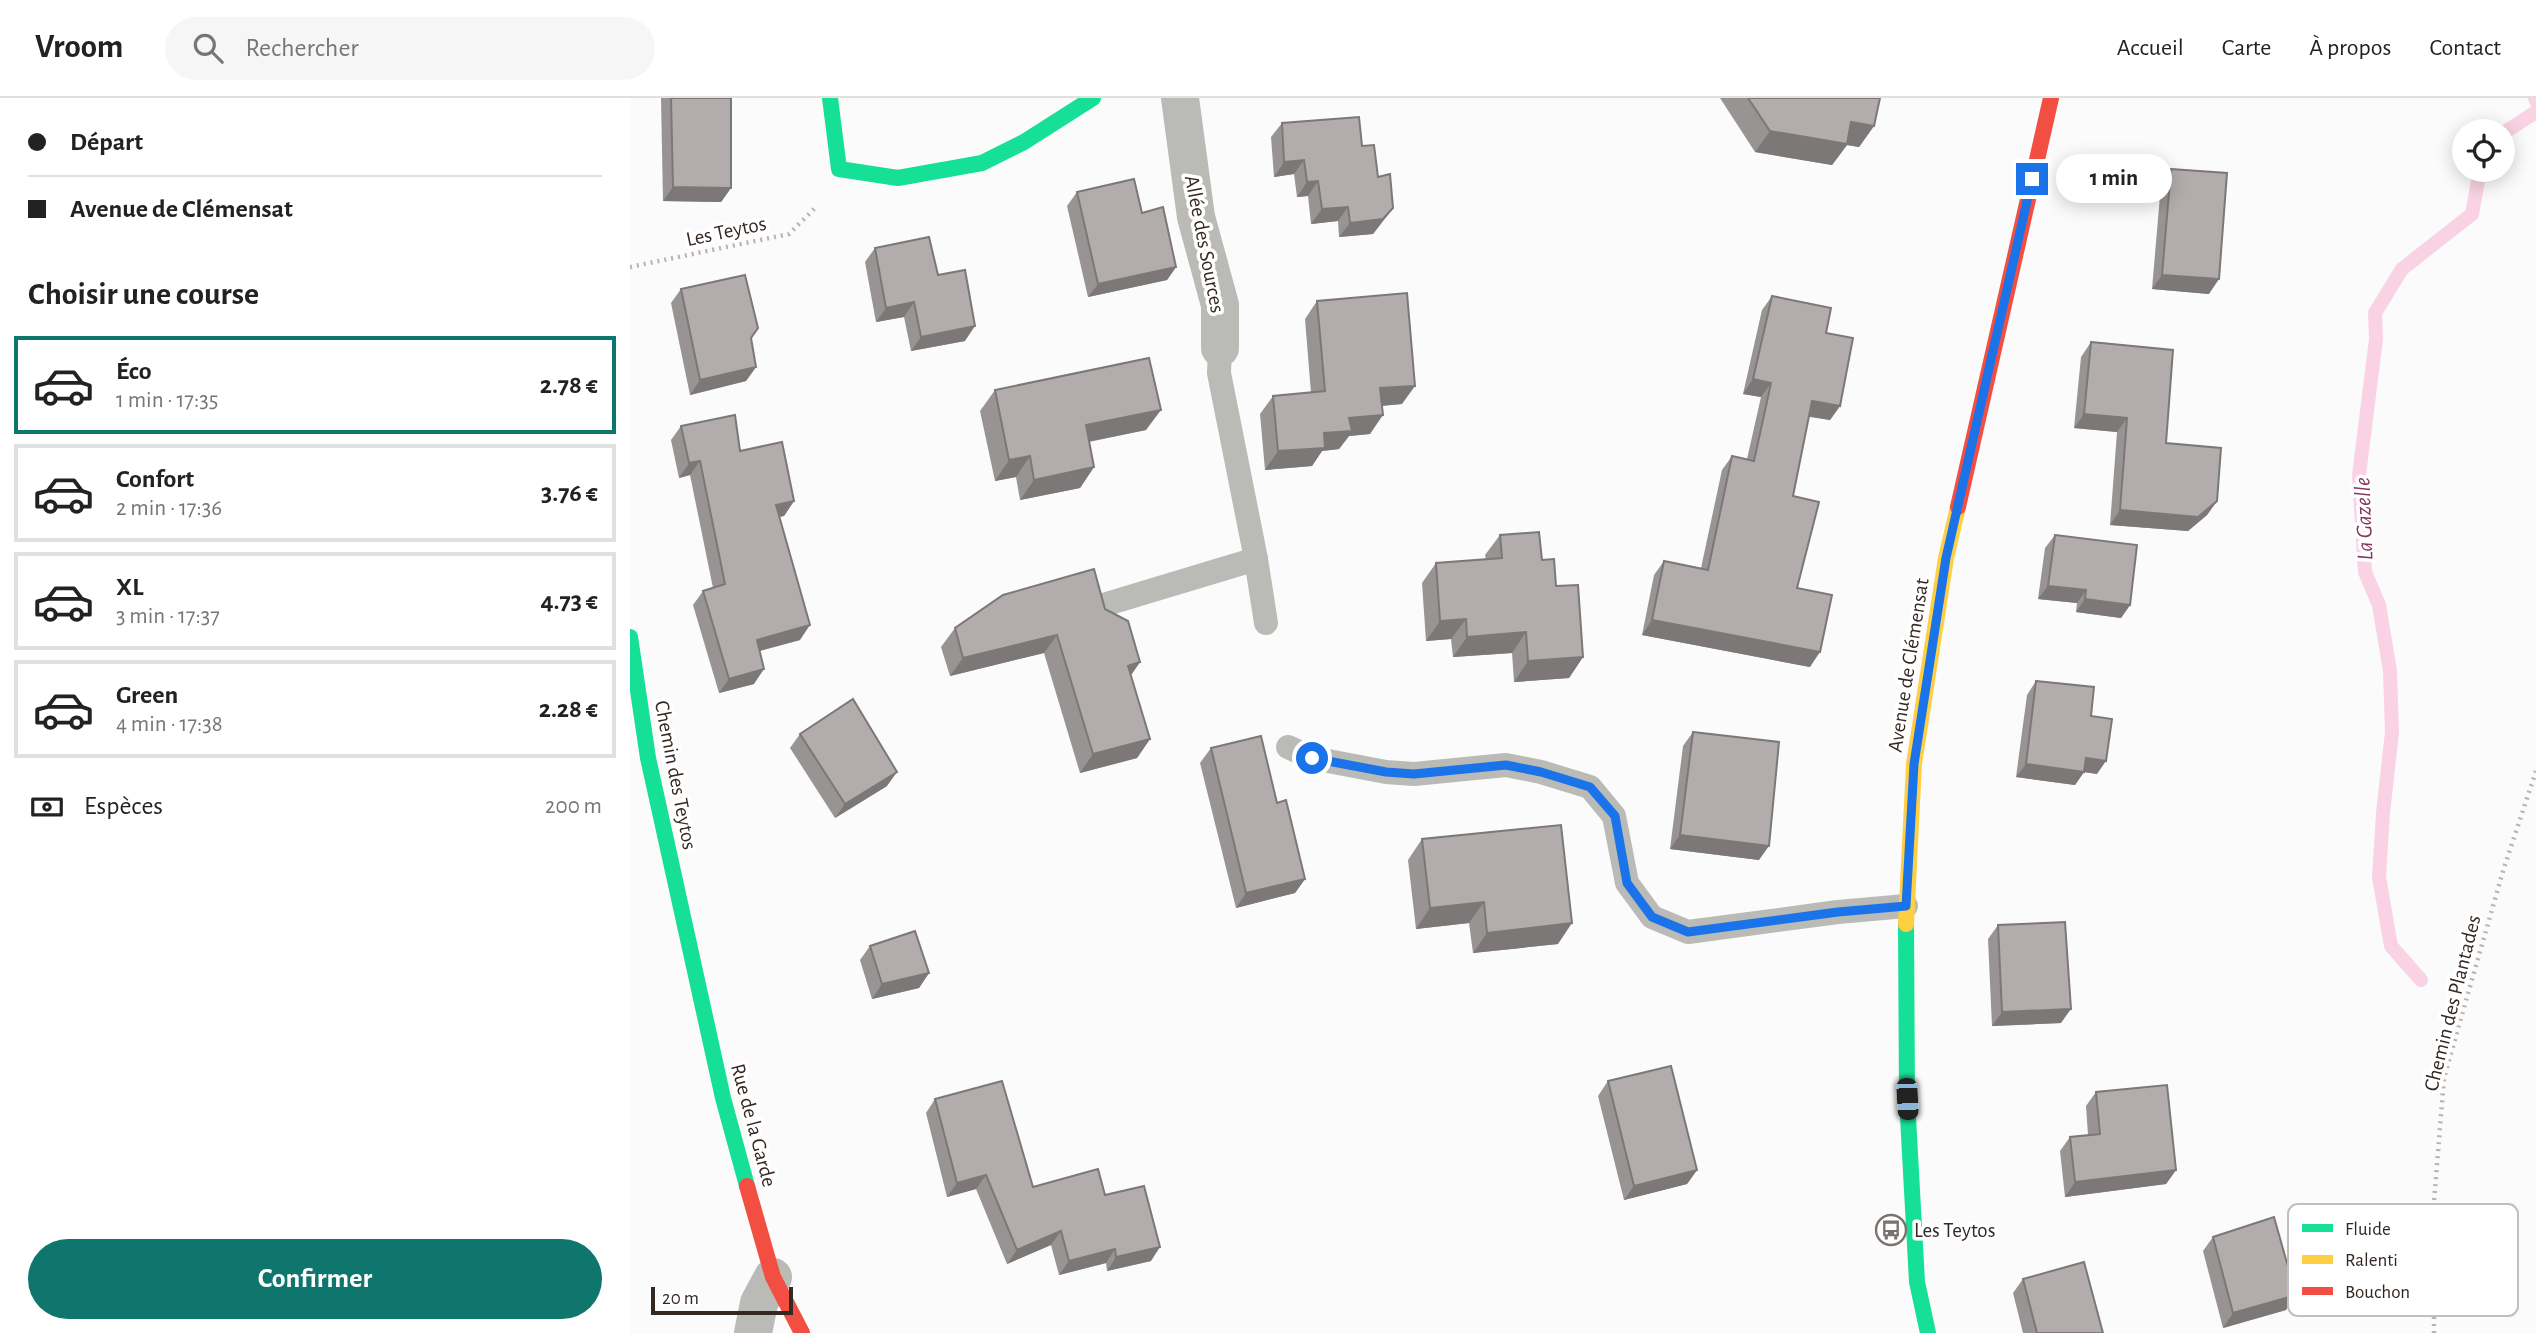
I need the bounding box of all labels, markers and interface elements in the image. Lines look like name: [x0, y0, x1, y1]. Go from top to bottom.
search box: [165, 17, 655, 80]
icon: search: [189, 29, 227, 67]
text: Vroom: [35, 31, 123, 64]
text: Rechercher: [245, 35, 359, 61]
text: Accueil: [2117, 36, 2184, 60]
text: Carte: [2222, 36, 2271, 60]
text: À propos: [2309, 36, 2391, 60]
text: Contact: [2429, 36, 2501, 60]
map controls: [2452, 119, 2515, 182]
button: locate: [2452, 119, 2515, 182]
text: Départ: [70, 129, 143, 155]
callout: 1 min: [2056, 154, 2172, 204]
route end: [2016, 163, 2048, 195]
text: 1 min: [2090, 167, 2138, 190]
street label: Allée des Sources: [1181, 174, 1228, 315]
text: Avenue de Clémensat: [70, 196, 293, 222]
street label: Les Teytos: [684, 213, 768, 250]
text: Choisir une course: [28, 278, 259, 310]
icon: car: [32, 354, 95, 417]
text: Éco: [116, 358, 152, 384]
text: 2.78 €: [540, 372, 598, 398]
text: 1 min · 17:35: [116, 389, 218, 412]
icon: car: [32, 462, 95, 525]
text: Confort: [116, 466, 194, 492]
water label: La Gazelle: [2352, 477, 2377, 561]
text: 3.76 €: [541, 480, 598, 506]
text: 2 min · 17:36: [116, 497, 222, 520]
icon: car: [32, 570, 95, 633]
text: XL: [116, 574, 143, 600]
street label: Avenue de Clémensat: [1884, 576, 1933, 754]
text: 4.73 €: [540, 588, 598, 614]
text: 3 min · 17:37: [116, 605, 220, 628]
icon: car: [32, 678, 95, 741]
text: Green: [116, 682, 178, 708]
text: 2.28 €: [539, 696, 598, 722]
street label: Chemin des Teytos: [651, 699, 700, 851]
text: 4 min · 17:38: [116, 713, 223, 736]
route start: [1296, 742, 1328, 774]
icon: cash: [28, 788, 66, 826]
text: Espèces: [84, 793, 163, 819]
text: 200 m: [545, 795, 602, 818]
street label: Chemin des Plantades: [2420, 913, 2485, 1093]
street label: Rue de la Garde: [727, 1061, 780, 1189]
car: [1896, 1077, 1919, 1121]
legend: [2288, 1204, 2518, 1316]
bus stop icon: Les Teytos: [1874, 1213, 1908, 1247]
place label: Les Teytos: [1914, 1220, 1995, 1241]
text: Fluide: [2345, 1220, 2391, 1239]
button: Confirmer: [28, 1239, 602, 1319]
text: Ralenti: [2345, 1251, 2398, 1270]
text: Bouchon: [2345, 1283, 2410, 1302]
scale bar: [651, 1284, 793, 1316]
text: 20 m: [662, 1289, 699, 1308]

